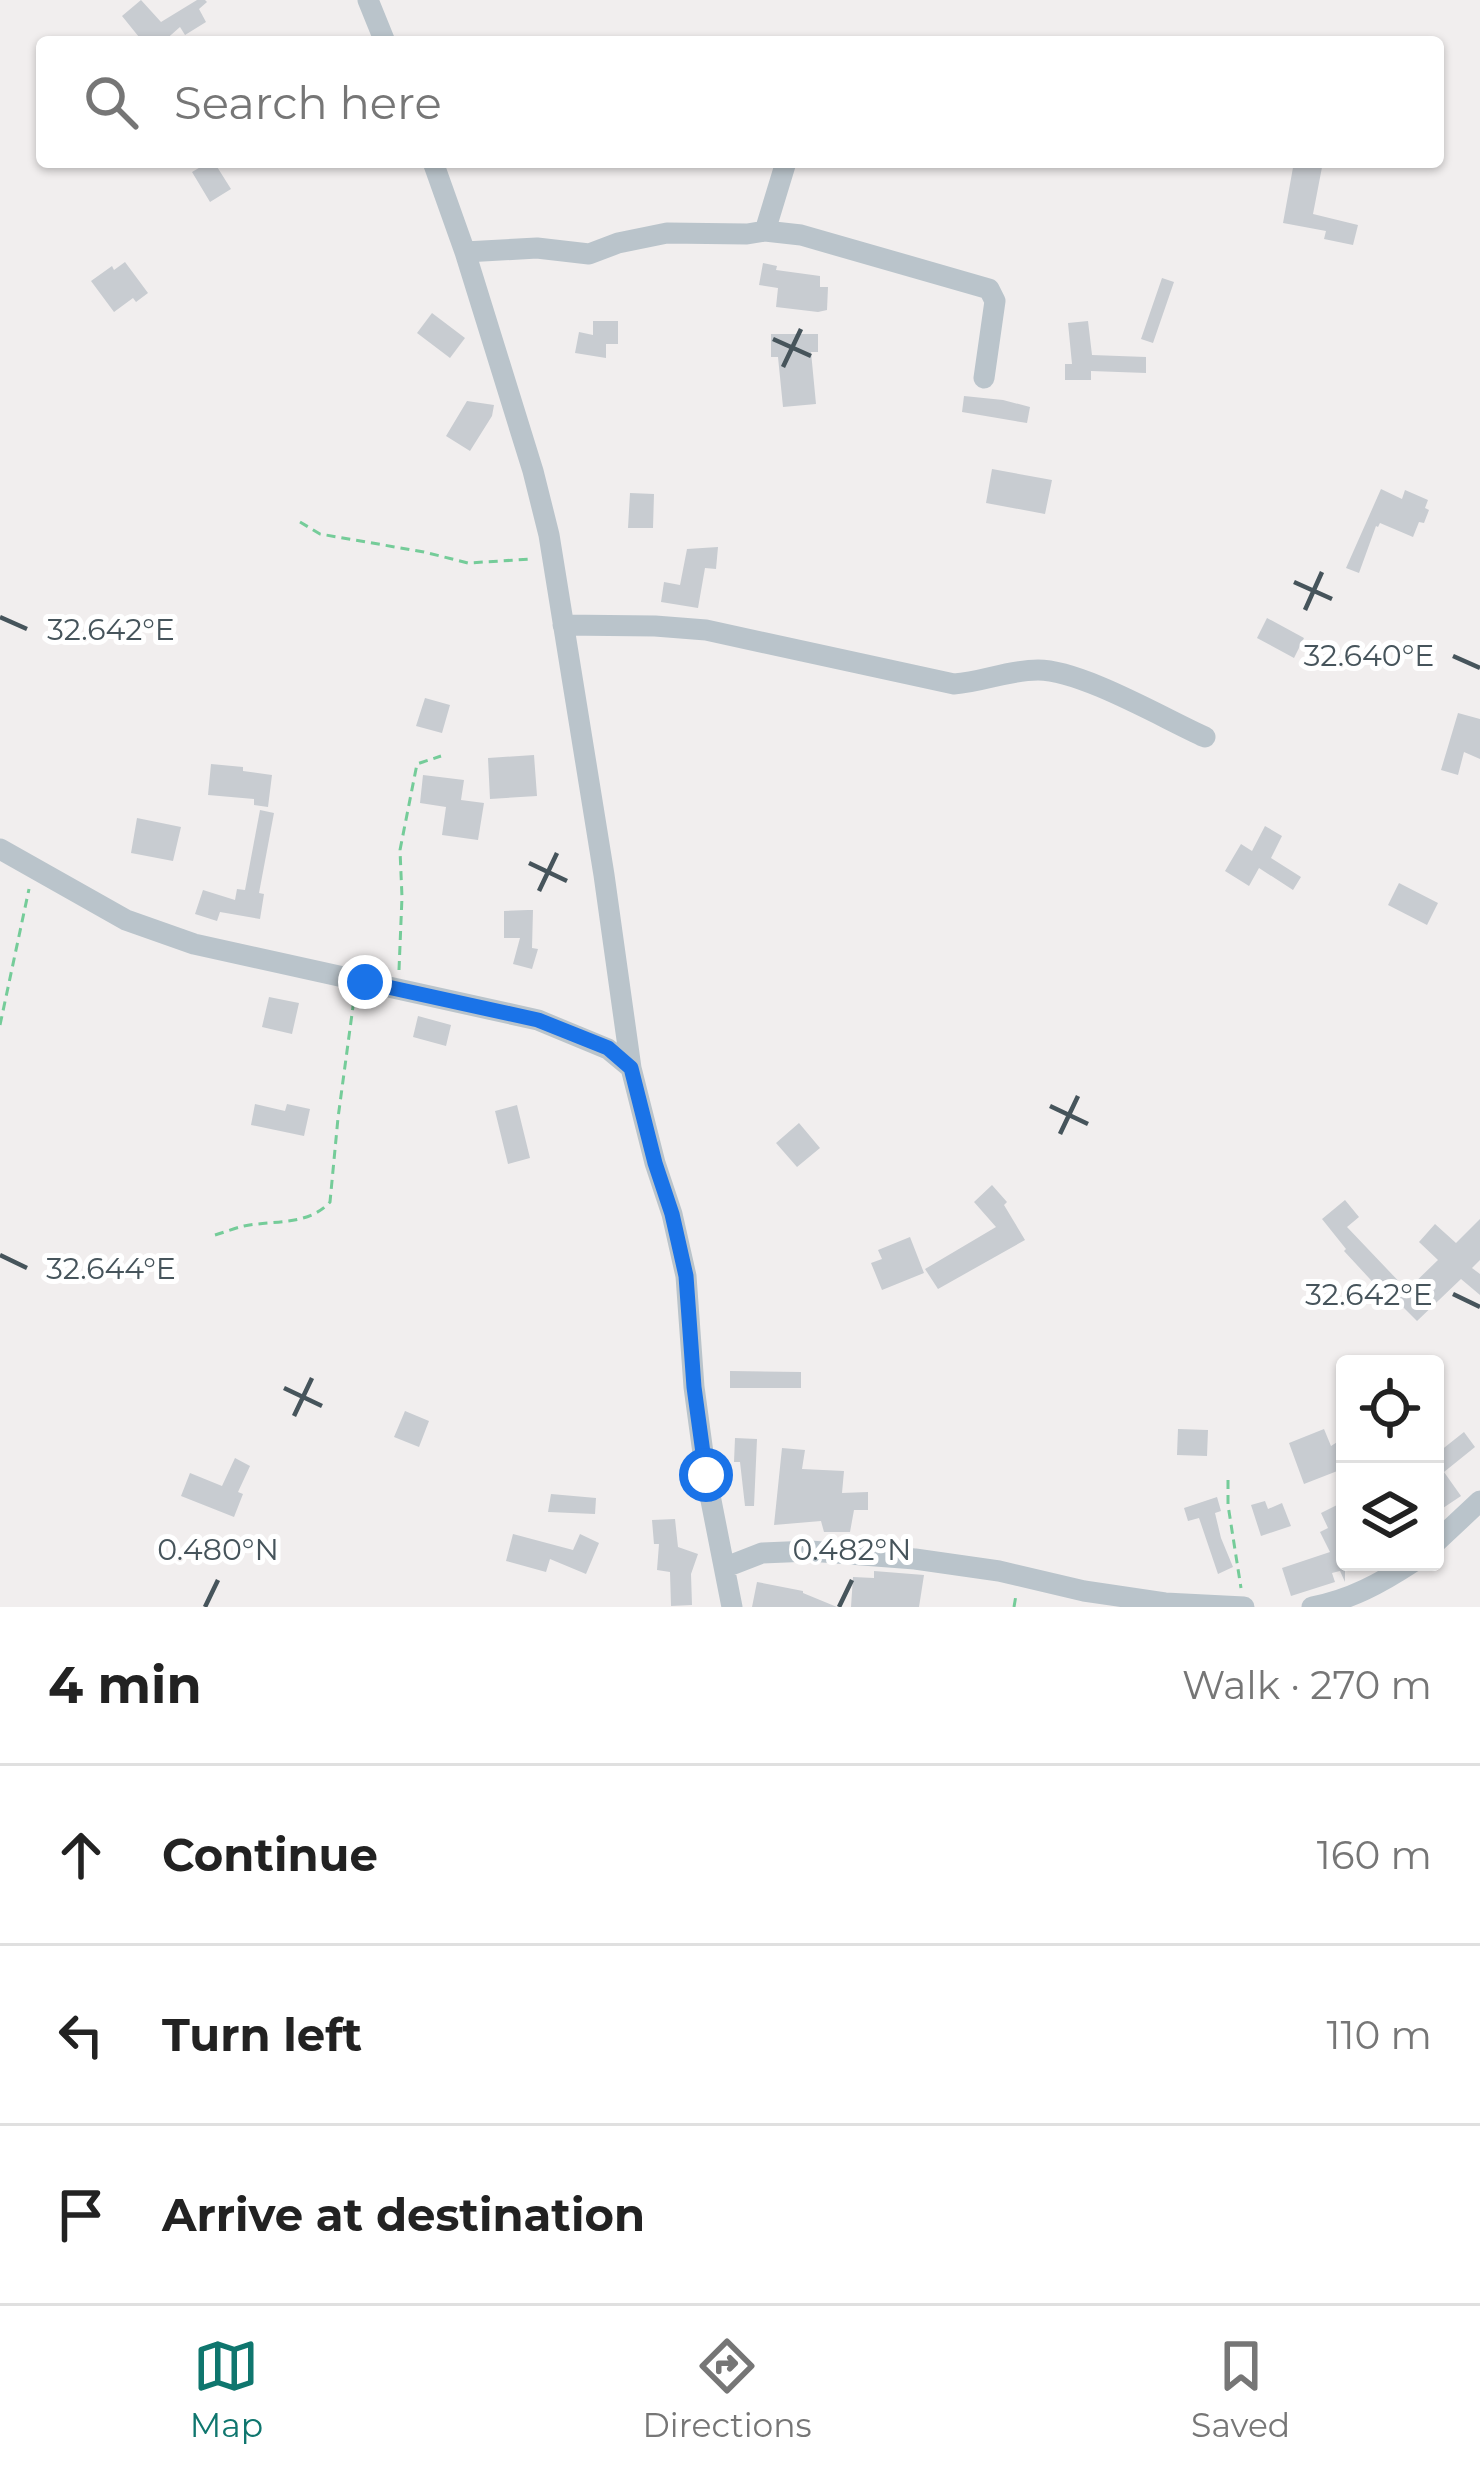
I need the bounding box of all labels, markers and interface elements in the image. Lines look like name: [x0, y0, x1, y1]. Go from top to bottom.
search box: [36, 36, 1444, 168]
icon: search: [78, 69, 144, 135]
text: Search here: [174, 75, 442, 130]
text: 32.642°E: [47, 611, 175, 648]
text: 32.640°E: [1304, 637, 1434, 674]
route end: [338, 955, 392, 1009]
text: 32.644°E: [46, 1250, 176, 1287]
text: 32.642°E: [1305, 1276, 1433, 1313]
map controls: [1336, 1355, 1444, 1571]
button: locate: [1336, 1355, 1444, 1463]
route start: [679, 1448, 733, 1502]
button: layers: [1336, 1463, 1444, 1571]
text: 0.480°N: [157, 1531, 279, 1568]
text: 0.482°N: [793, 1531, 911, 1568]
text: 4 min: [48, 1654, 202, 1716]
text: Walk · 270 m: [1182, 1661, 1432, 1709]
icon: ahead: [48, 1822, 114, 1888]
text: Continue: [162, 1827, 378, 1882]
text: 160 m: [1317, 1831, 1432, 1879]
icon: left: [48, 2002, 114, 2068]
text: Turn left: [162, 2007, 362, 2062]
text: 110 m: [1326, 2011, 1432, 2059]
icon: arrive: [48, 2182, 114, 2248]
text: Arrive at destination: [162, 2187, 645, 2242]
tab: Map: [190, 2333, 263, 2445]
tab: Directions: [643, 2333, 812, 2445]
tab: Saved: [1191, 2333, 1290, 2445]

